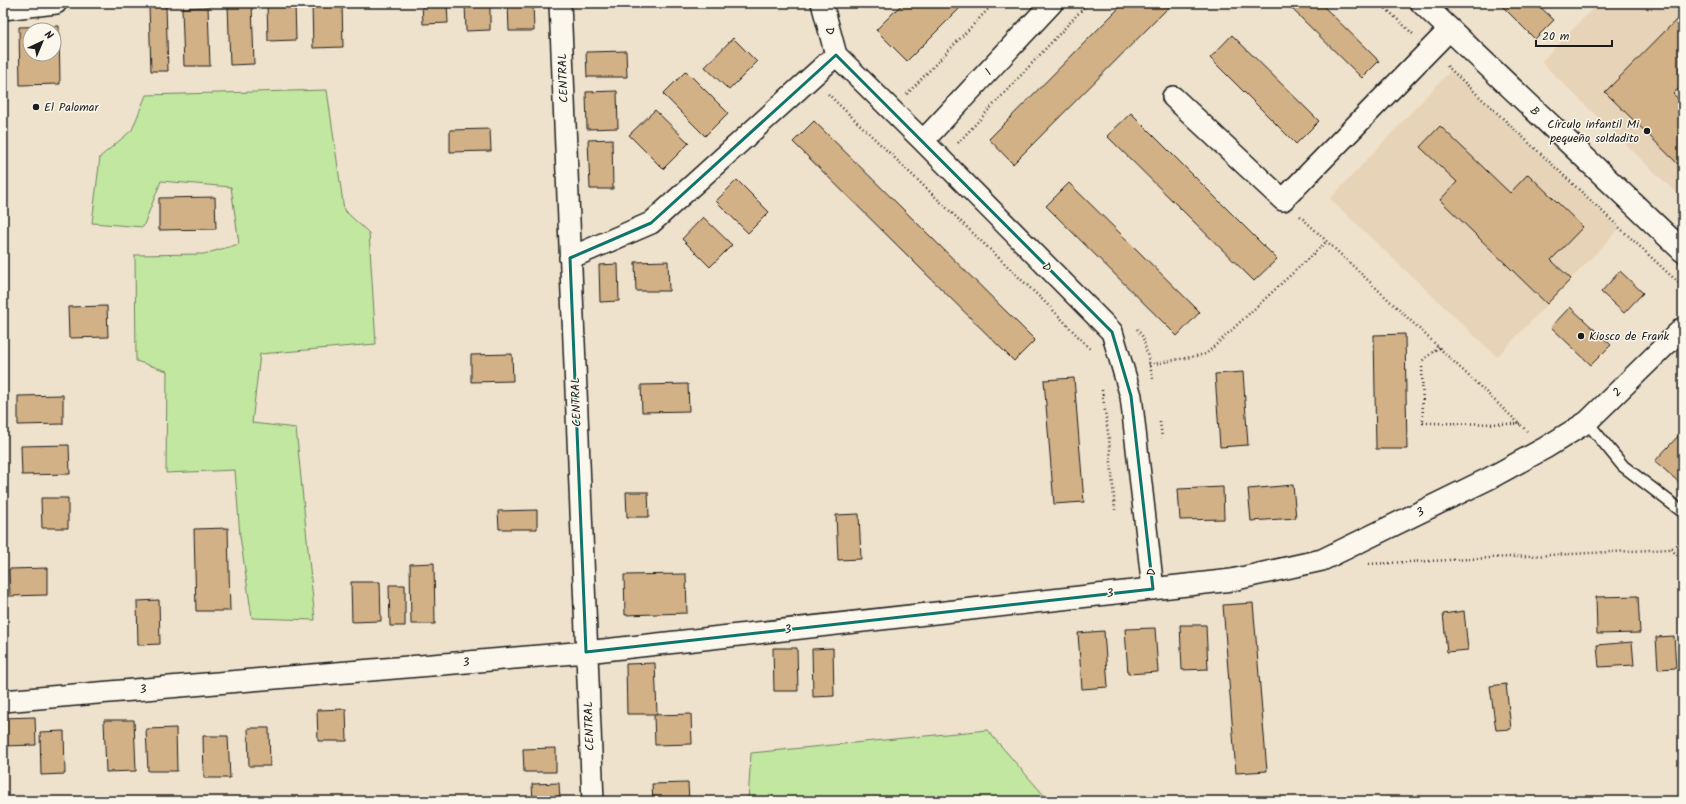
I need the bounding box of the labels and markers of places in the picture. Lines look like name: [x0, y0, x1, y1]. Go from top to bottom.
place label: El Palomar: [44, 98, 99, 117]
marker: El Palomar: [31, 102, 41, 112]
place label: Círculo infantil Mi pequeño soldadito: [1547, 115, 1640, 148]
marker: Círculo infantil Mi pequeño soldadito: [1642, 126, 1652, 136]
place label: Kiosco de Frank: [1589, 327, 1670, 346]
marker: Kiosco de Frank: [1576, 331, 1586, 341]

